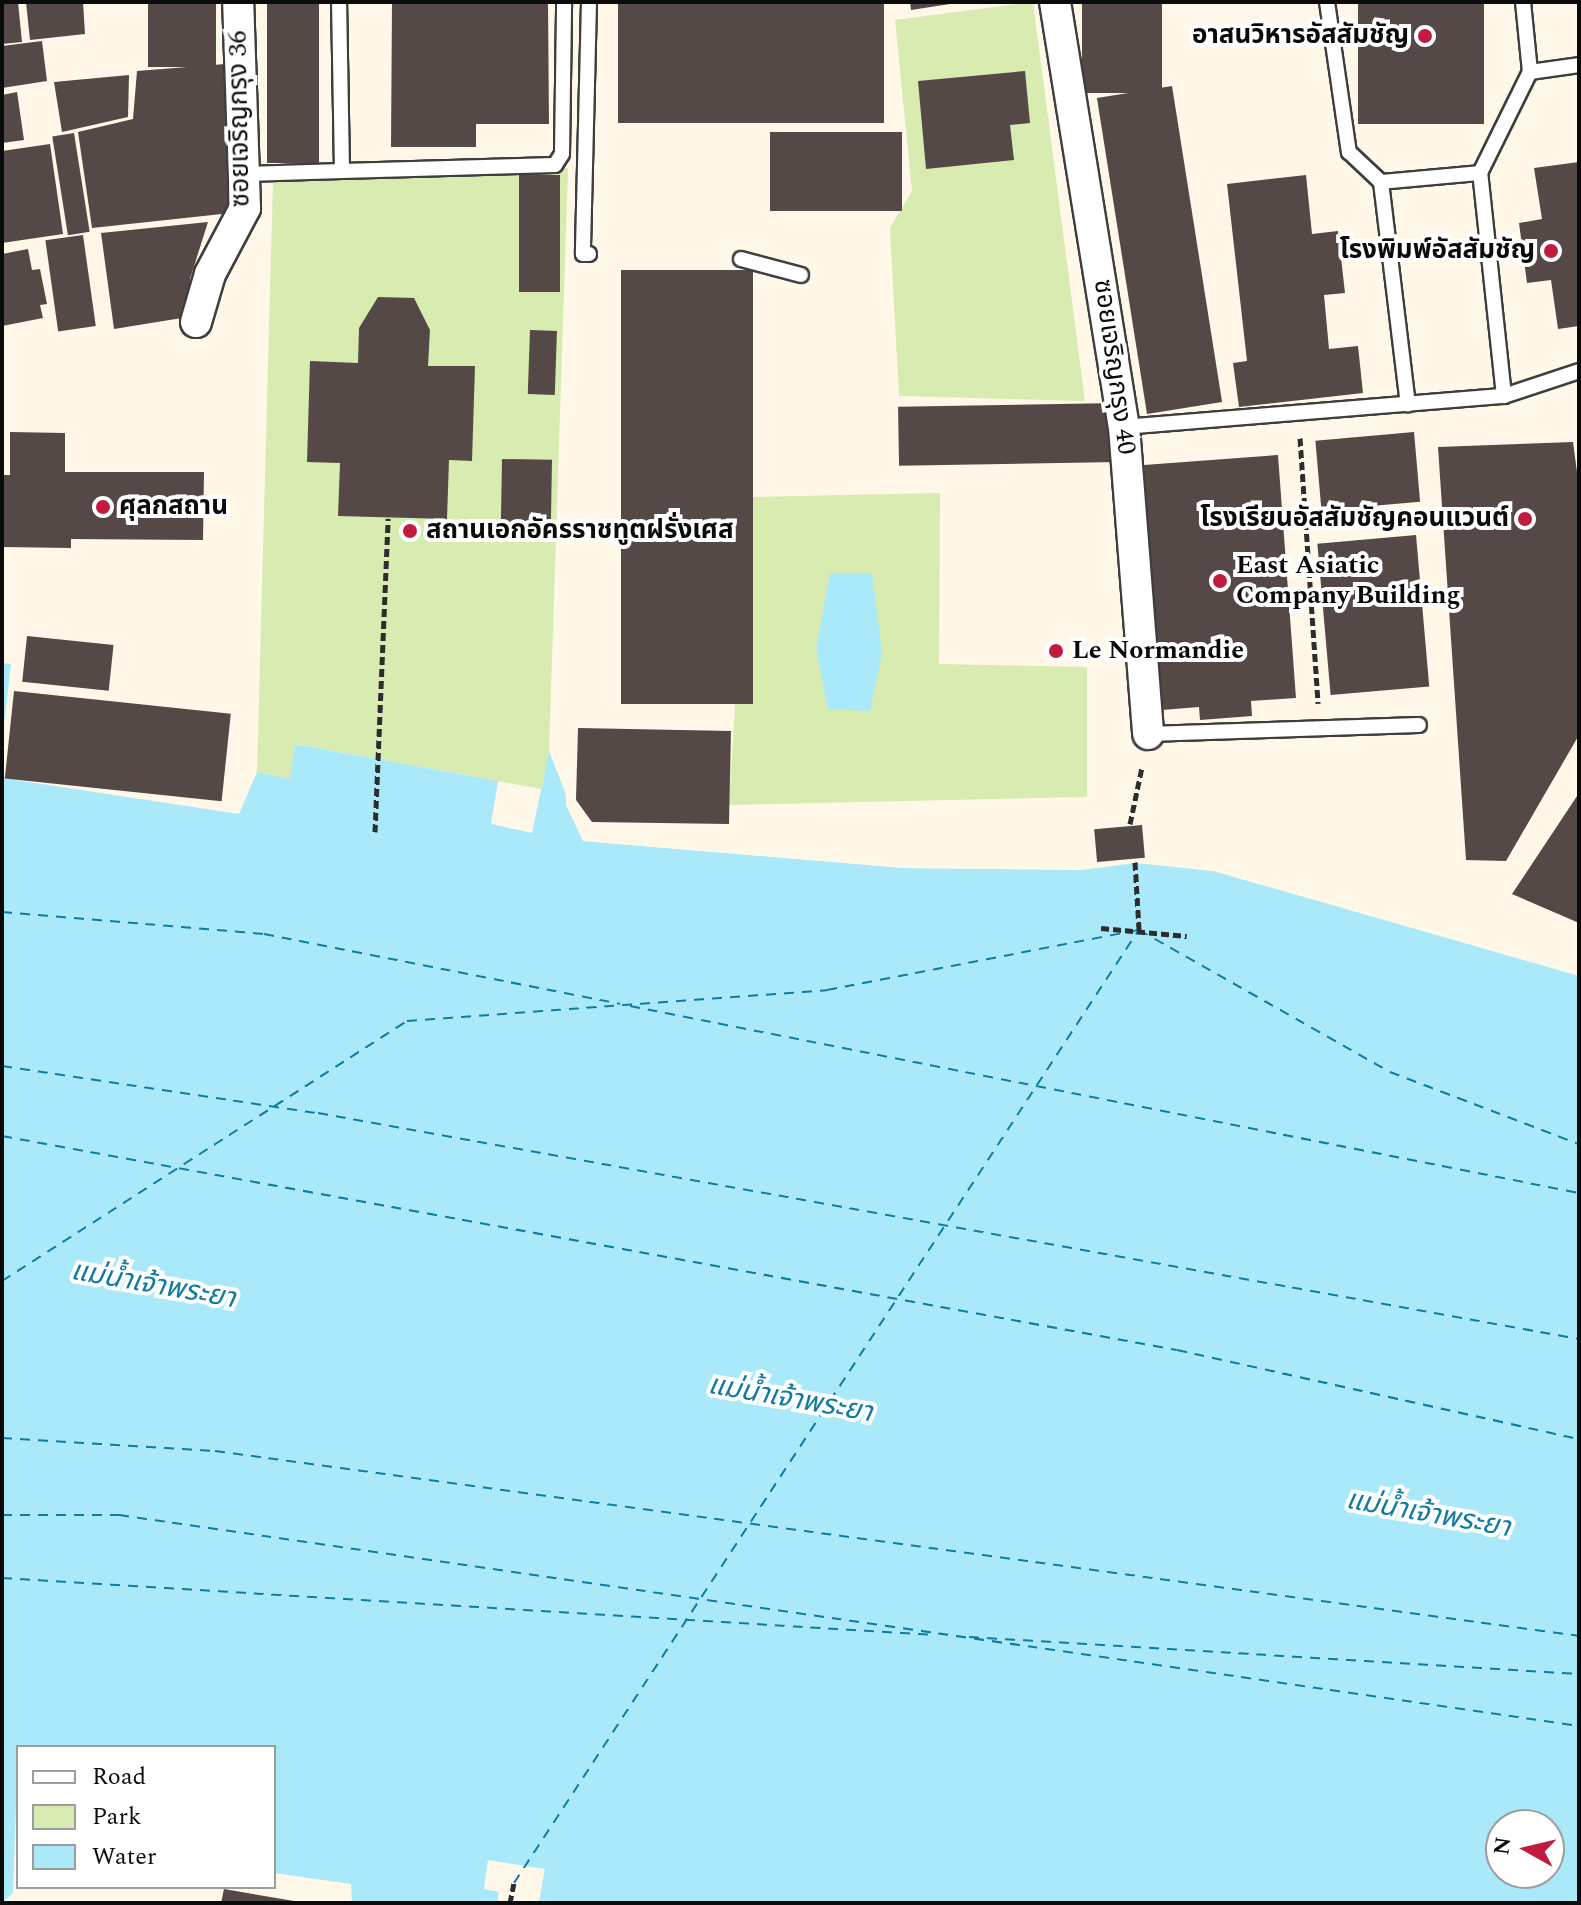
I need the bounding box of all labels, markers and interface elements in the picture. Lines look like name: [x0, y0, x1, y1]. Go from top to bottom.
place label: อาสนวิหารอัสสัมชัญ: [1192, 20, 1409, 52]
marker: อาสนวิหารอัสสัมชัญ: [1416, 27, 1434, 45]
street label: ซอยเจริญกรุง 36: [223, 30, 257, 208]
place label: โรงพิมพ์อัสสัมชัญ: [1340, 235, 1535, 267]
marker: โรงพิมพ์อัสสัมชัญ: [1542, 242, 1560, 260]
street label: ซอยเจริญกรุง 40: [1086, 277, 1142, 457]
place label: ศุลกสถาน: [119, 491, 228, 523]
marker: ศุลกสถาน: [94, 498, 112, 516]
place label: โรงเรียนอัสสัมชัญคอนแวนต์: [1200, 503, 1509, 535]
marker: โรงเรียนอัสสัมชัญคอนแวนต์: [1516, 510, 1534, 528]
place label: สถานเอกอัครราชทูตฝรั่งเศส: [426, 515, 734, 547]
marker: สถานเอกอัครราชทูตฝรั่งเศส: [401, 522, 419, 540]
place label: East Asiatic Company Building: [1236, 550, 1460, 612]
marker: East Asiatic Company Building: [1211, 572, 1229, 590]
place label: Le Normandie: [1072, 635, 1244, 667]
marker: Le Normandie: [1047, 642, 1065, 660]
water label: แม่น้ำเจ้าพระยา: [68, 1254, 238, 1316]
water label: แม่น้ำเจ้าพระยา: [705, 1368, 875, 1430]
water label: แม่น้ำเจ้าพระยา: [1343, 1483, 1513, 1545]
legend: [16, 1745, 276, 1889]
text: Road: [92, 1759, 146, 1795]
text: Park: [92, 1799, 142, 1835]
north arrow: [1485, 1809, 1565, 1889]
text: N: [1485, 1835, 1520, 1857]
text: Water: [92, 1839, 156, 1875]

